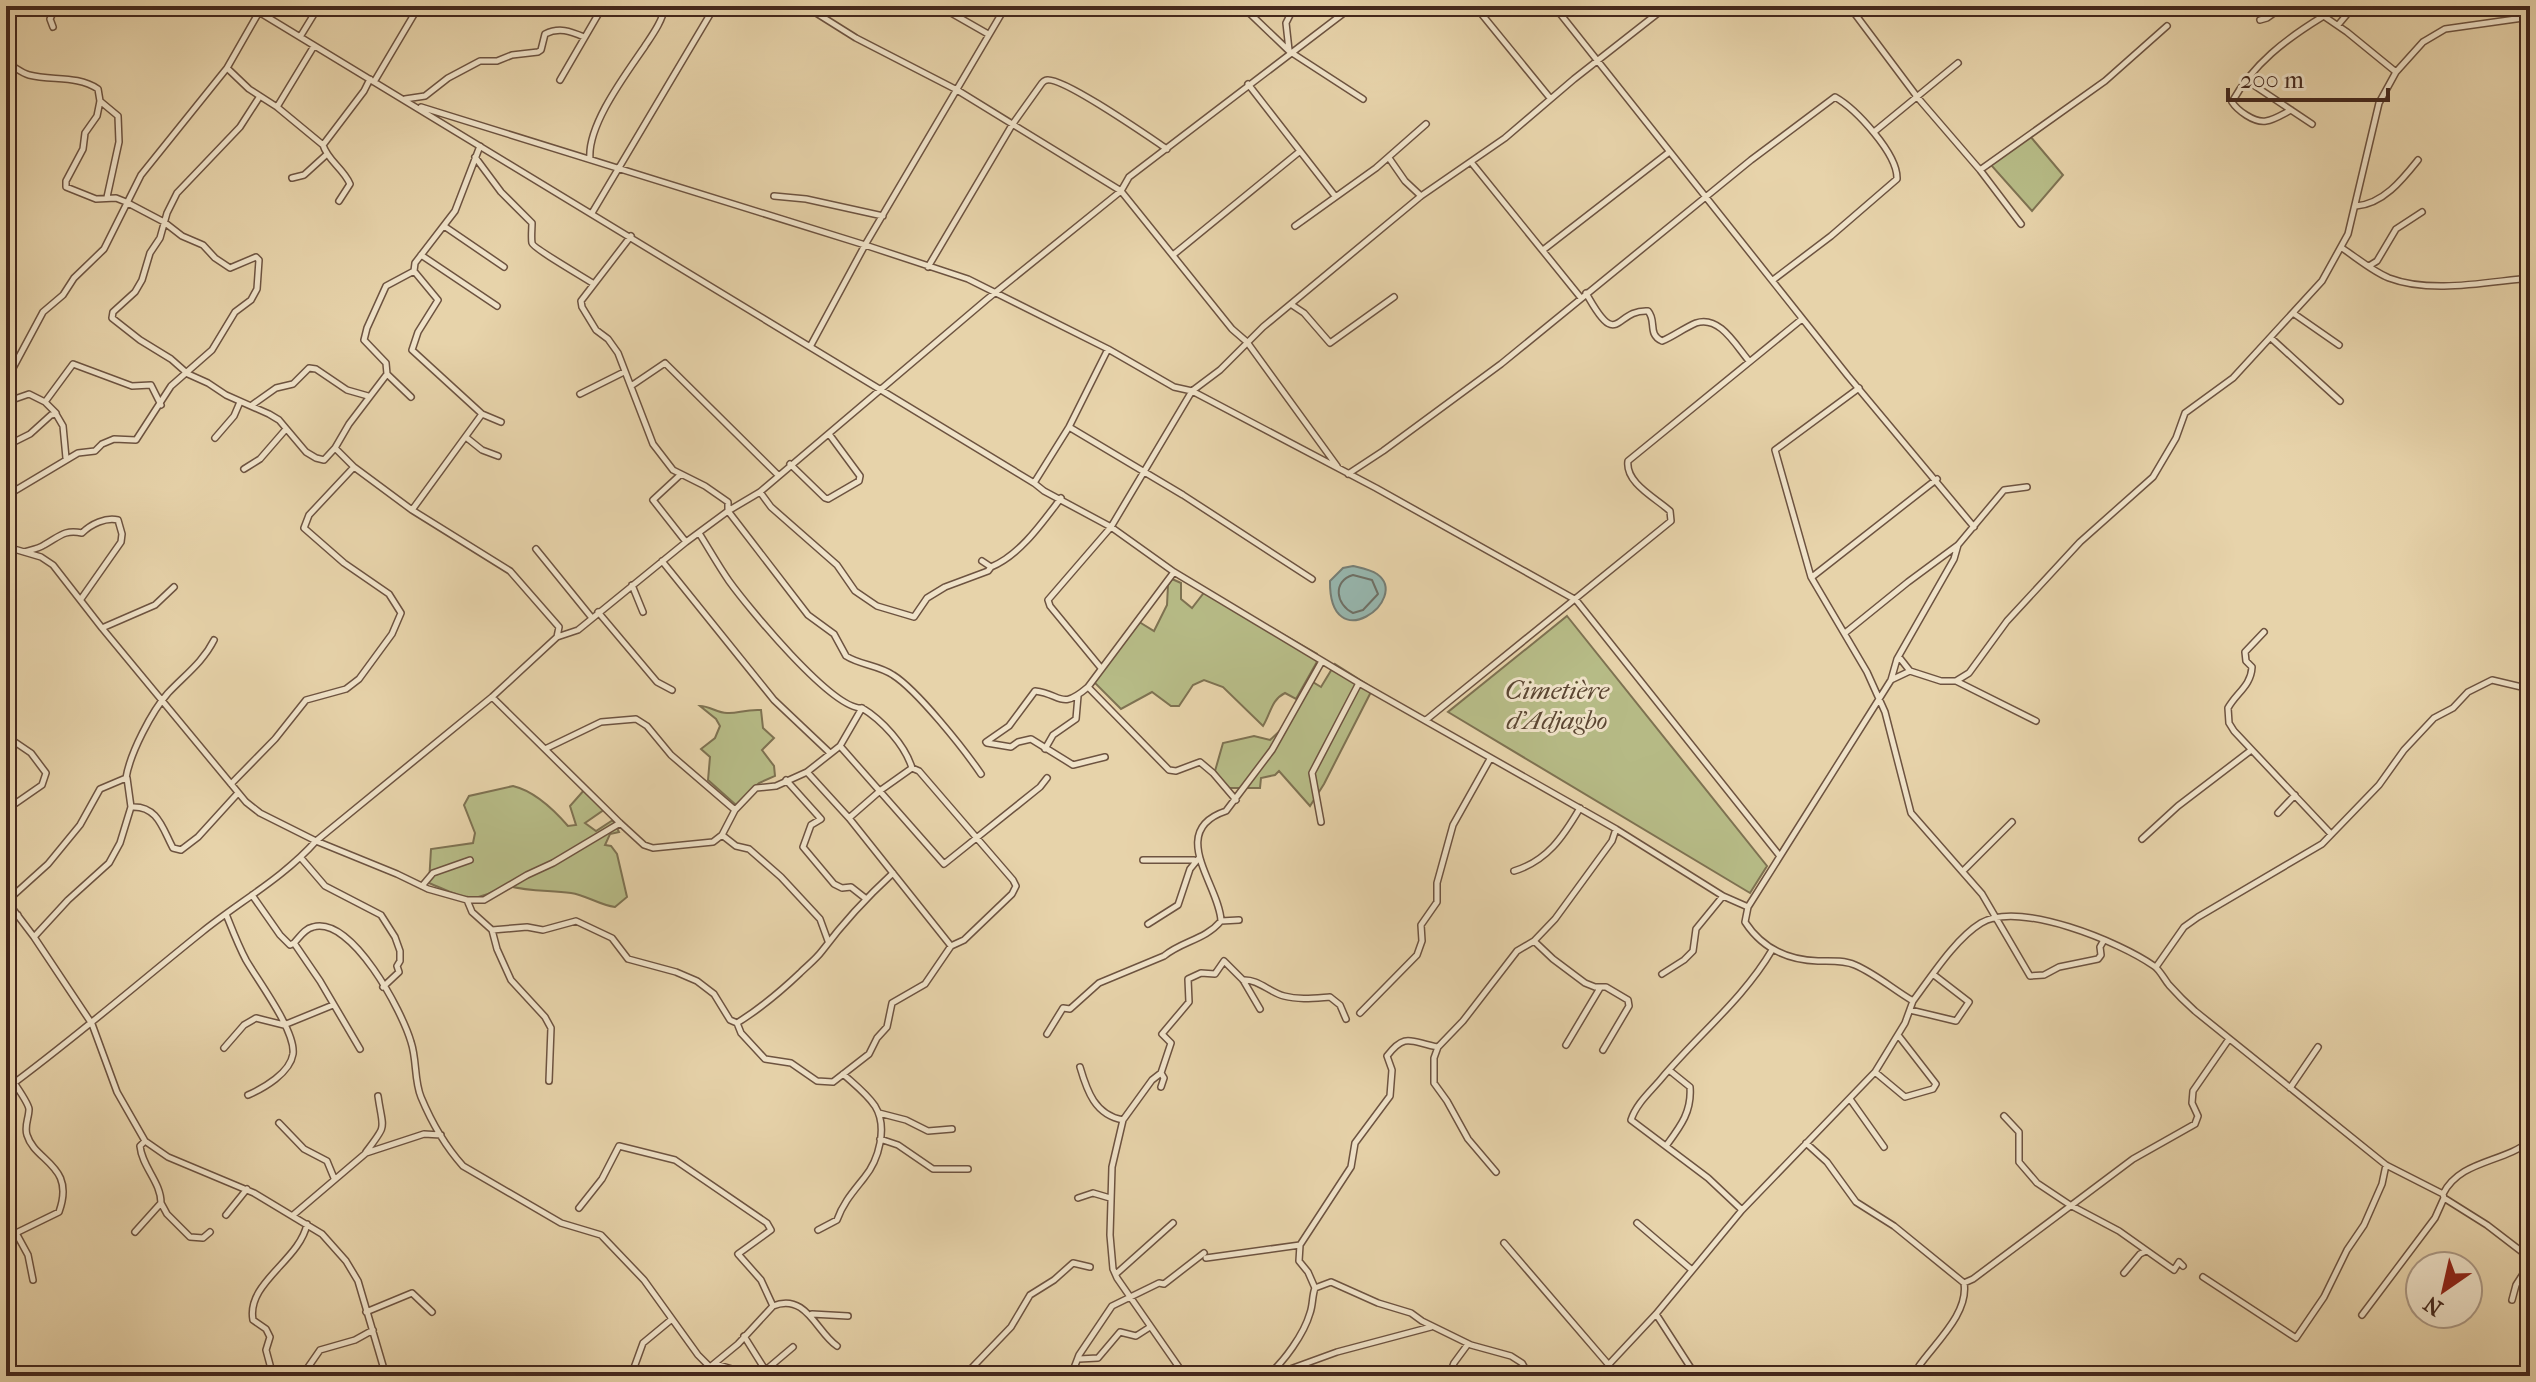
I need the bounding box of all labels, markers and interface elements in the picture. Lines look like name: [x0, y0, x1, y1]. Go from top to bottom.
scale bar: [2228, 52, 2388, 102]
text: 200 m: [2240, 66, 2304, 94]
park label: Cimetière d'Adjagbo: [1505, 675, 1611, 736]
north arrow: [2404, 1250, 2484, 1330]
text: N: [2419, 1290, 2448, 1321]

